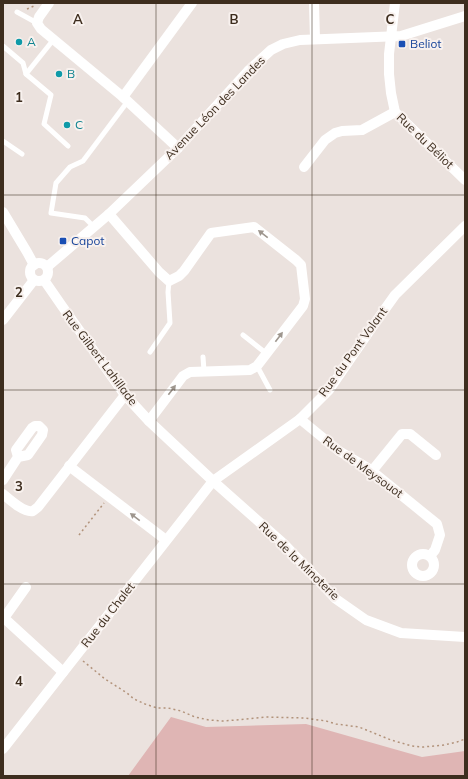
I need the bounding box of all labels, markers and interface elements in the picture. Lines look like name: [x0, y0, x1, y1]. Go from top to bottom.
text: A: [73, 11, 83, 27]
text: B: [230, 11, 239, 27]
text: C: [386, 11, 395, 27]
place label: A: [27, 34, 36, 49]
place label: Beliot: [410, 36, 441, 51]
marker: A: [14, 37, 24, 47]
marker: Beliot: [397, 39, 407, 49]
street label: Avenue Léon des Landes: [161, 53, 268, 163]
place label: B: [67, 66, 75, 81]
marker: B: [54, 69, 64, 79]
text: 1: [15, 89, 23, 105]
street label: Rue du Béliot: [394, 110, 457, 172]
place label: C: [75, 117, 83, 132]
marker: C: [62, 120, 72, 130]
one-way arrow: [258, 229, 269, 238]
place label: Capot: [71, 233, 104, 248]
marker: Capot: [58, 236, 68, 246]
text: 2: [15, 284, 23, 300]
street label: Rue du Pont Volant: [315, 304, 390, 399]
street label: Rue Gilbert Lahillade: [60, 307, 141, 408]
one-way arrow: [275, 332, 283, 343]
one-way arrow: [168, 384, 177, 395]
street label: Rue de Meysouot: [320, 432, 406, 501]
text: 3: [15, 478, 23, 494]
one-way arrow: [130, 513, 141, 521]
street label: Rue de la Minoterie: [256, 518, 343, 603]
street label: Rue du Chalet: [78, 579, 138, 650]
text: 4: [15, 673, 23, 689]

